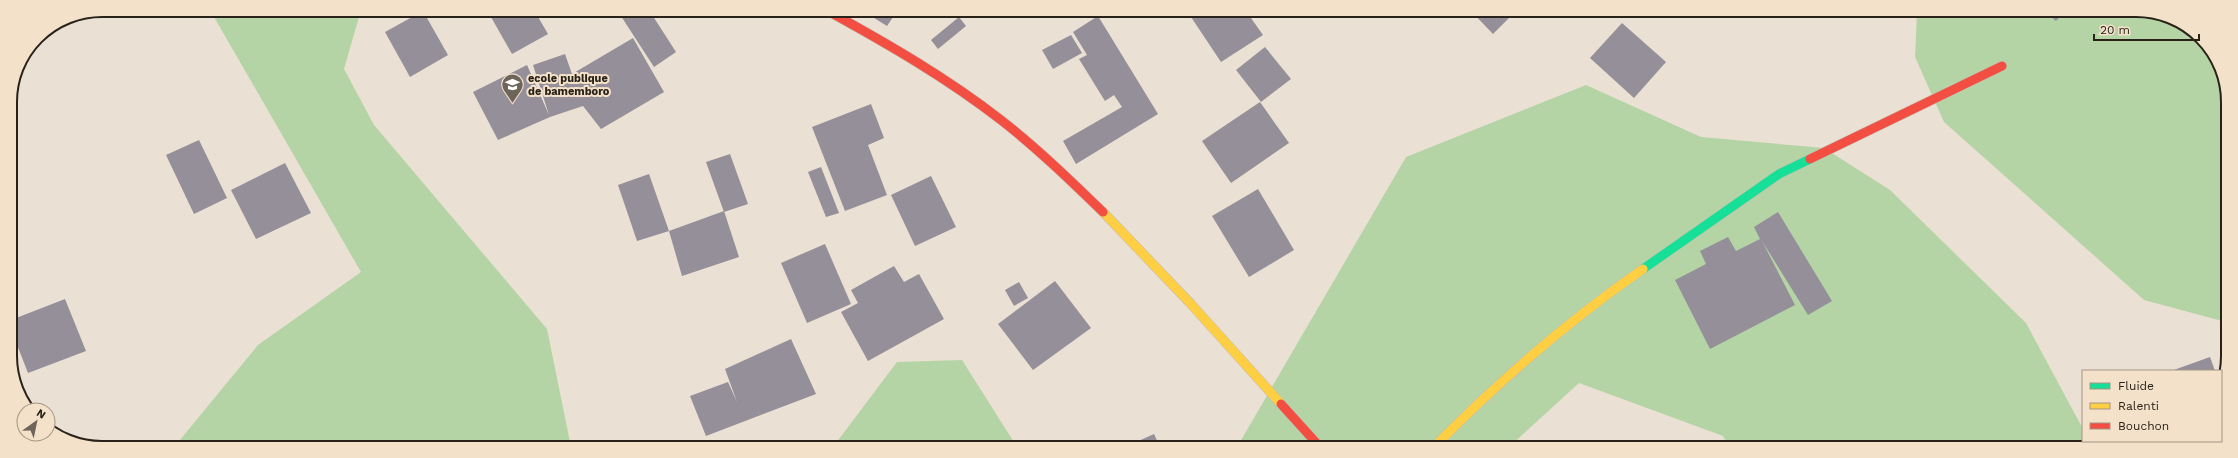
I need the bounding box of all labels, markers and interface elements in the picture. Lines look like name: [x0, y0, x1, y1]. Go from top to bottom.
scale bar: [2094, 16, 2199, 42]
text: 20 m: [2100, 23, 2130, 37]
school or university icon: ecole publique de bamemboro: [499, 71, 525, 104]
place label: ecole publique de bamemboro: [528, 72, 610, 98]
legend: [2082, 370, 2222, 442]
text: Fluide: [2118, 379, 2154, 393]
text: Ralenti: [2118, 399, 2159, 413]
north arrow: [16, 402, 56, 442]
text: N: [34, 406, 48, 422]
text: Bouchon: [2118, 419, 2169, 433]

